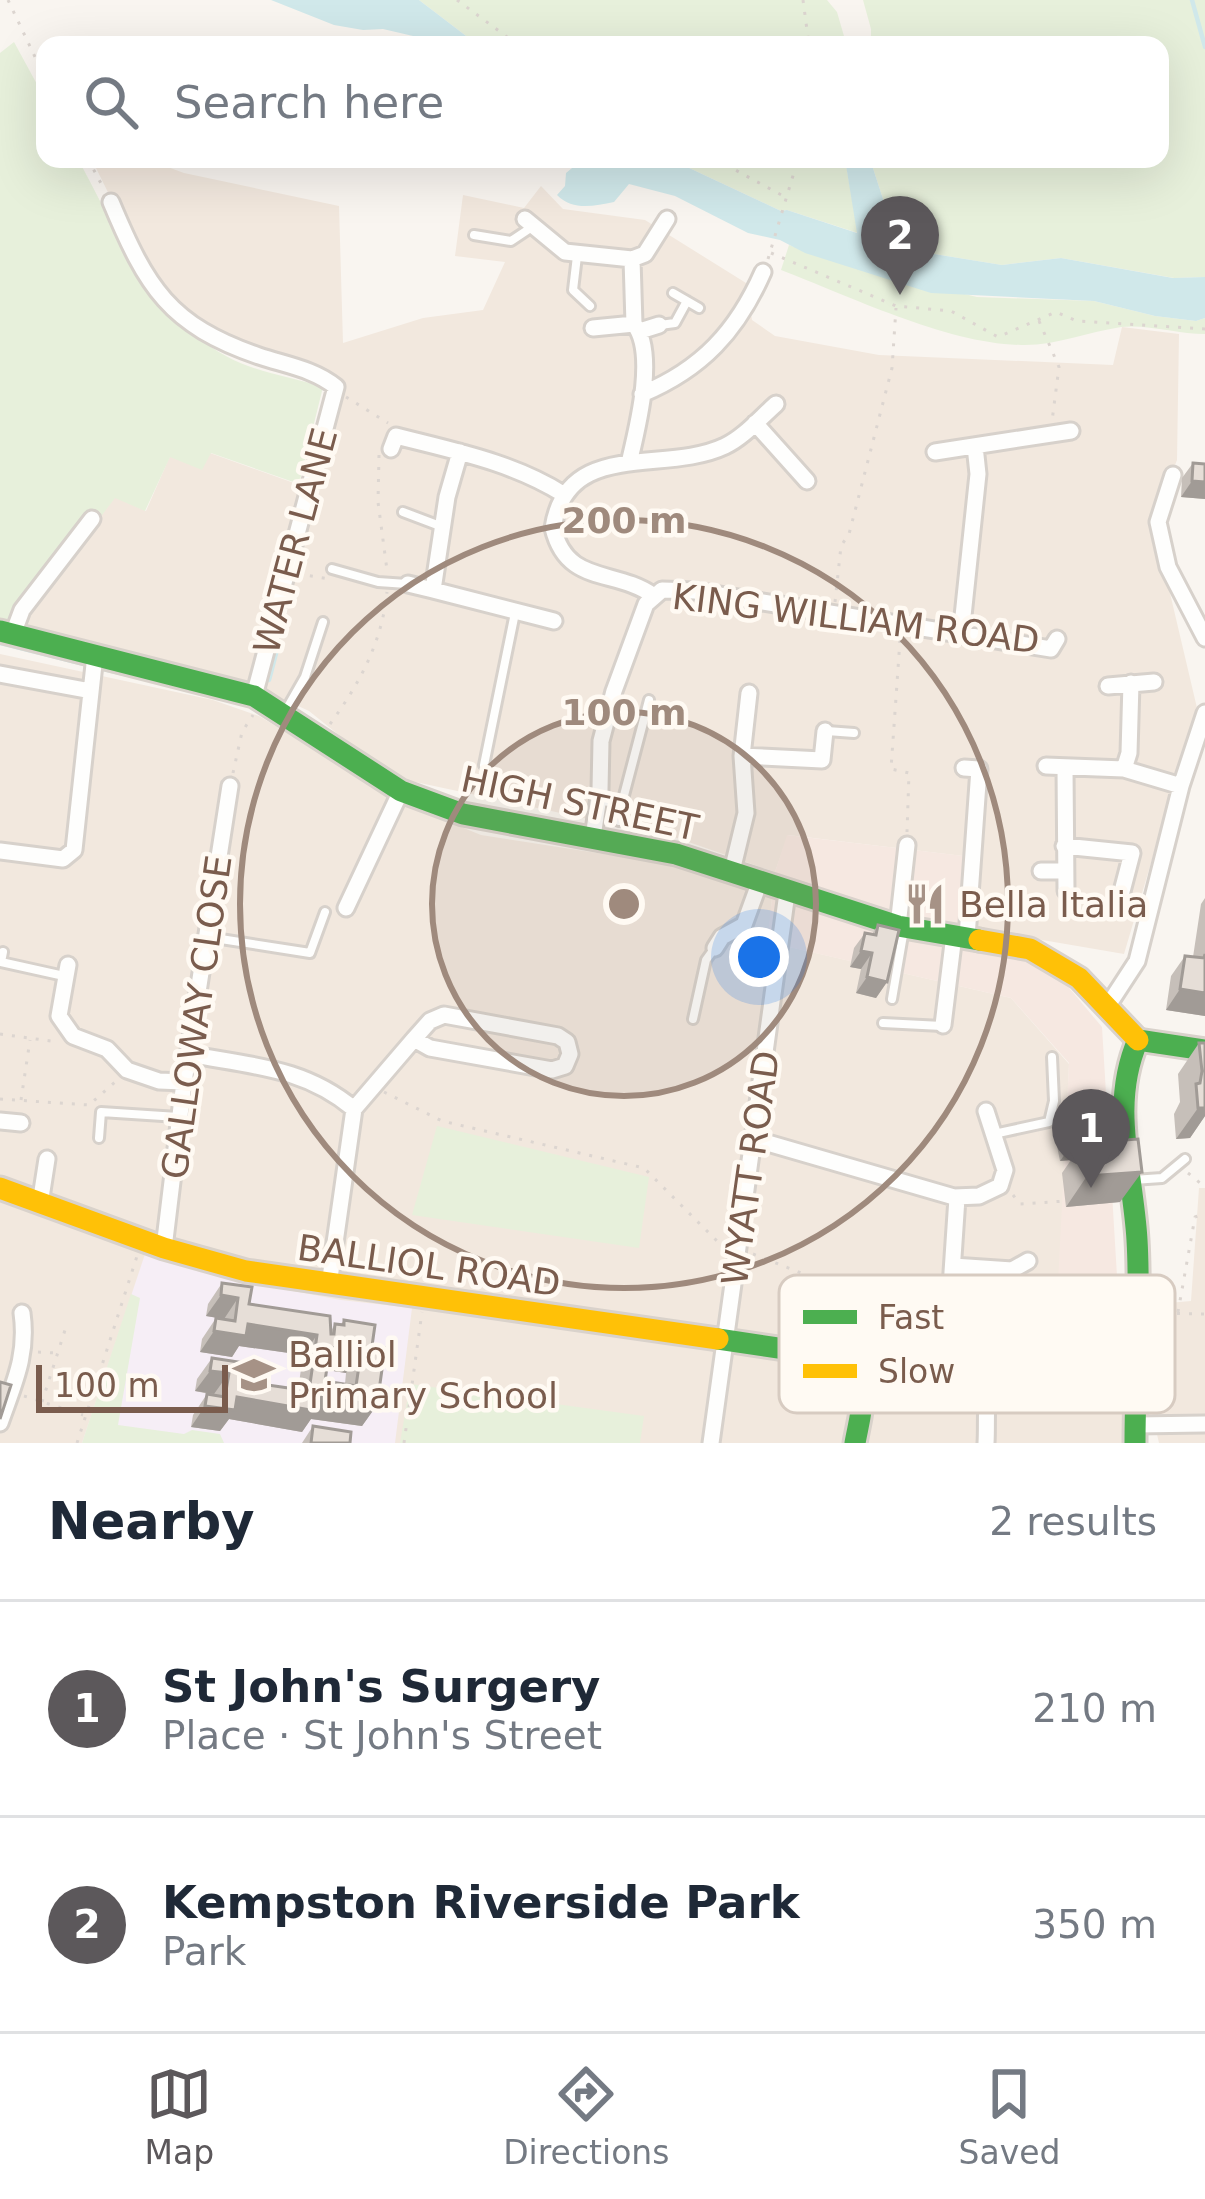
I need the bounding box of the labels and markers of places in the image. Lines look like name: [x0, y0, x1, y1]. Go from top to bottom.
pin: 2: [861, 196, 939, 295]
restaurant icon: Bella Italia: [902, 881, 948, 927]
centre of rings: [603, 883, 645, 925]
place label: Bella Italia: [959, 884, 1148, 925]
pin: 1: [1052, 1089, 1130, 1188]
place label: Balliol Primary School: [288, 1334, 558, 1416]
school or university icon: Balliol Primary School: [231, 1352, 277, 1398]

